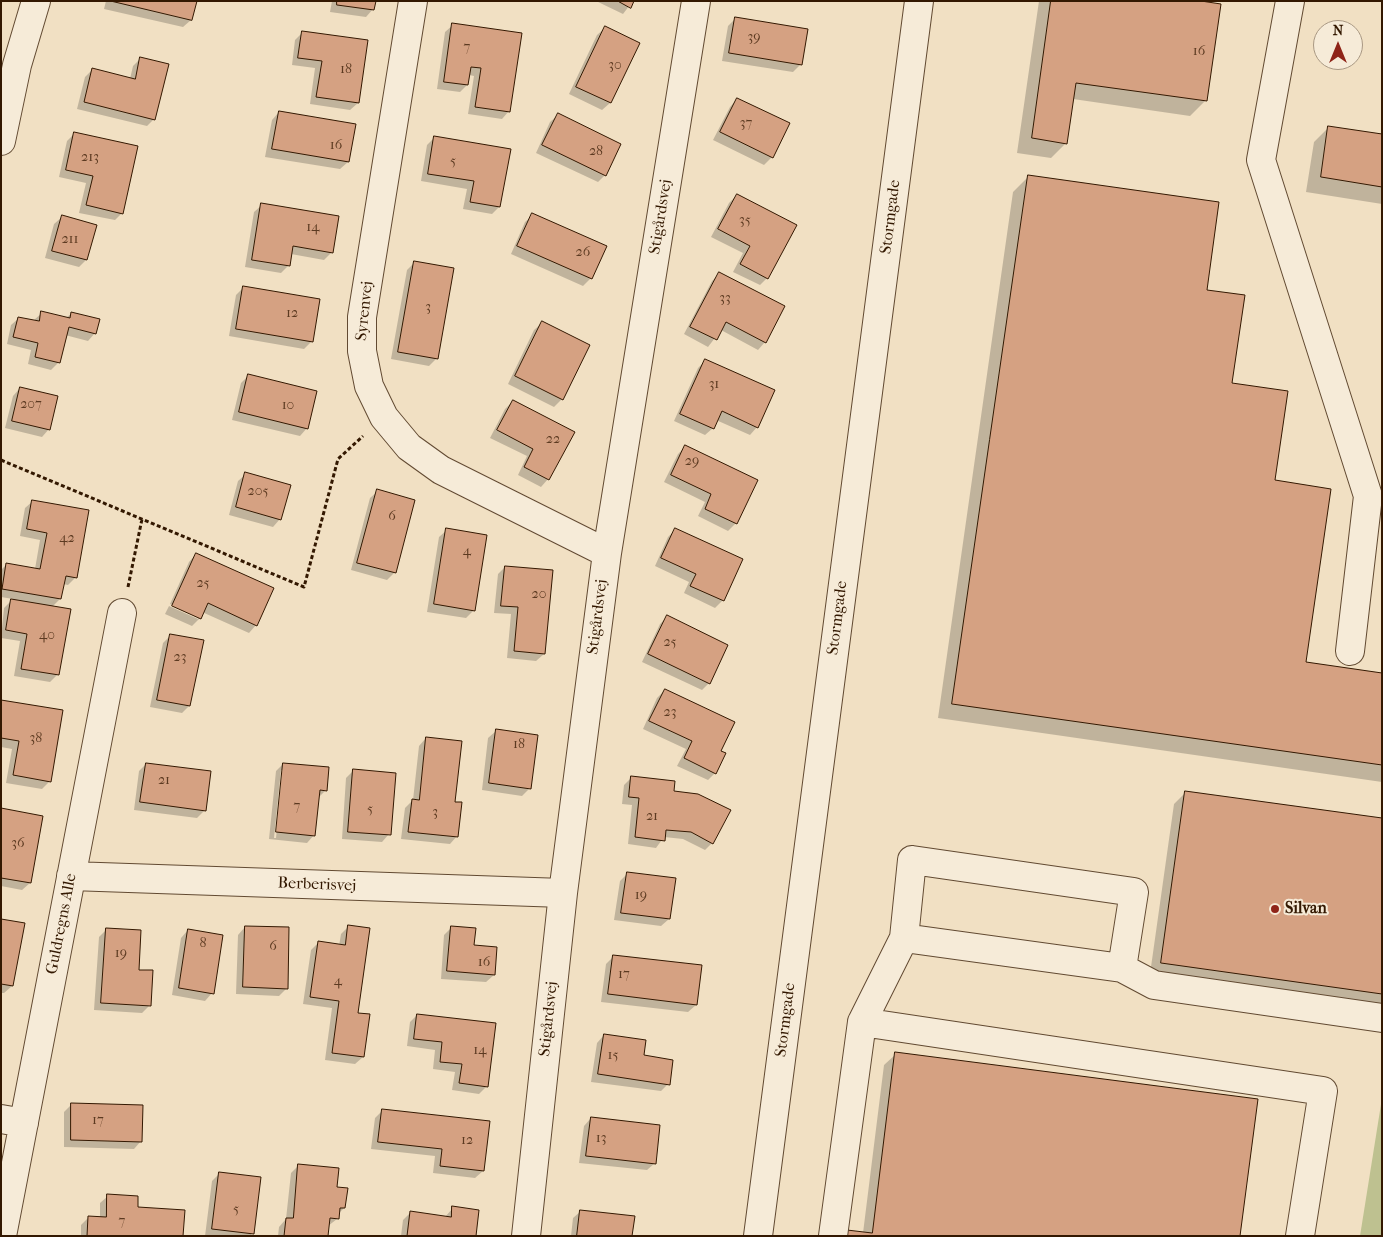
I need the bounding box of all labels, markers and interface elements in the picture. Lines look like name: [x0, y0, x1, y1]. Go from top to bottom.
north arrow: [1313, 20, 1363, 70]
text: N: [1333, 22, 1343, 39]
house number: 39: [747, 30, 761, 46]
house number: 7: [464, 40, 470, 56]
house number: 16: [1193, 44, 1205, 60]
house number: 30: [608, 58, 622, 74]
house number: 18: [340, 62, 352, 78]
house number: 37: [740, 116, 752, 132]
house number: 16: [330, 138, 342, 154]
house number: 28: [589, 144, 603, 160]
house number: 213: [81, 150, 99, 166]
house number: 5: [450, 154, 456, 170]
street label: Stigårdsvej: [646, 178, 676, 256]
street label: Stormgade: [877, 179, 905, 255]
house number: 35: [739, 213, 751, 229]
house number: 14: [306, 220, 320, 236]
house number: 211: [61, 232, 79, 248]
house number: 26: [576, 245, 590, 261]
street label: Syrenvej: [352, 280, 378, 342]
house number: 33: [719, 291, 731, 307]
house number: 3: [425, 300, 431, 316]
house number: 12: [286, 306, 298, 322]
house number: 31: [709, 377, 719, 393]
house number: 207: [20, 397, 42, 413]
house number: 10: [282, 398, 294, 414]
house number: 22: [546, 432, 560, 448]
house number: 29: [685, 454, 699, 470]
house number: 205: [248, 484, 268, 500]
house number: 6: [388, 509, 396, 525]
house number: 42: [59, 531, 75, 547]
house number: 4: [463, 544, 471, 560]
house number: 25: [196, 576, 210, 592]
street label: Stigårdsvej: [584, 578, 612, 656]
street label: Stormgade: [824, 580, 852, 656]
house number: 20: [532, 587, 546, 603]
house number: 40: [39, 628, 55, 644]
house number: 25: [663, 635, 677, 651]
house number: 23: [174, 650, 186, 666]
house number: 23: [664, 705, 676, 721]
house number: 38: [30, 731, 42, 747]
house number: 18: [513, 737, 525, 753]
house number: 21: [158, 773, 170, 789]
house number: 7: [294, 799, 300, 815]
house number: 5: [367, 802, 373, 818]
house number: 3: [432, 805, 438, 821]
house number: 21: [646, 809, 658, 825]
house number: 36: [11, 836, 25, 852]
street label: Guldregns Alle: [43, 872, 81, 976]
street label: Berberisvej: [277, 874, 357, 896]
house number: 19: [635, 888, 647, 904]
place label: Silvan: [1285, 899, 1327, 919]
marker: Silvan: [1269, 903, 1281, 915]
house number: 8: [199, 936, 207, 952]
house number: 6: [269, 939, 277, 955]
house number: 19: [115, 946, 127, 962]
house number: 16: [478, 955, 490, 971]
house number: 17: [618, 967, 630, 983]
house number: 4: [334, 974, 342, 990]
street label: Stigårdsvej: [536, 980, 562, 1058]
street label: Stormgade: [772, 982, 800, 1058]
house number: 14: [473, 1043, 487, 1059]
house number: 15: [608, 1048, 618, 1064]
house number: 17: [92, 1113, 104, 1129]
house number: 13: [596, 1131, 606, 1147]
house number: 12: [461, 1133, 473, 1149]
house number: 5: [233, 1202, 239, 1218]
house number: 7: [119, 1214, 125, 1230]

